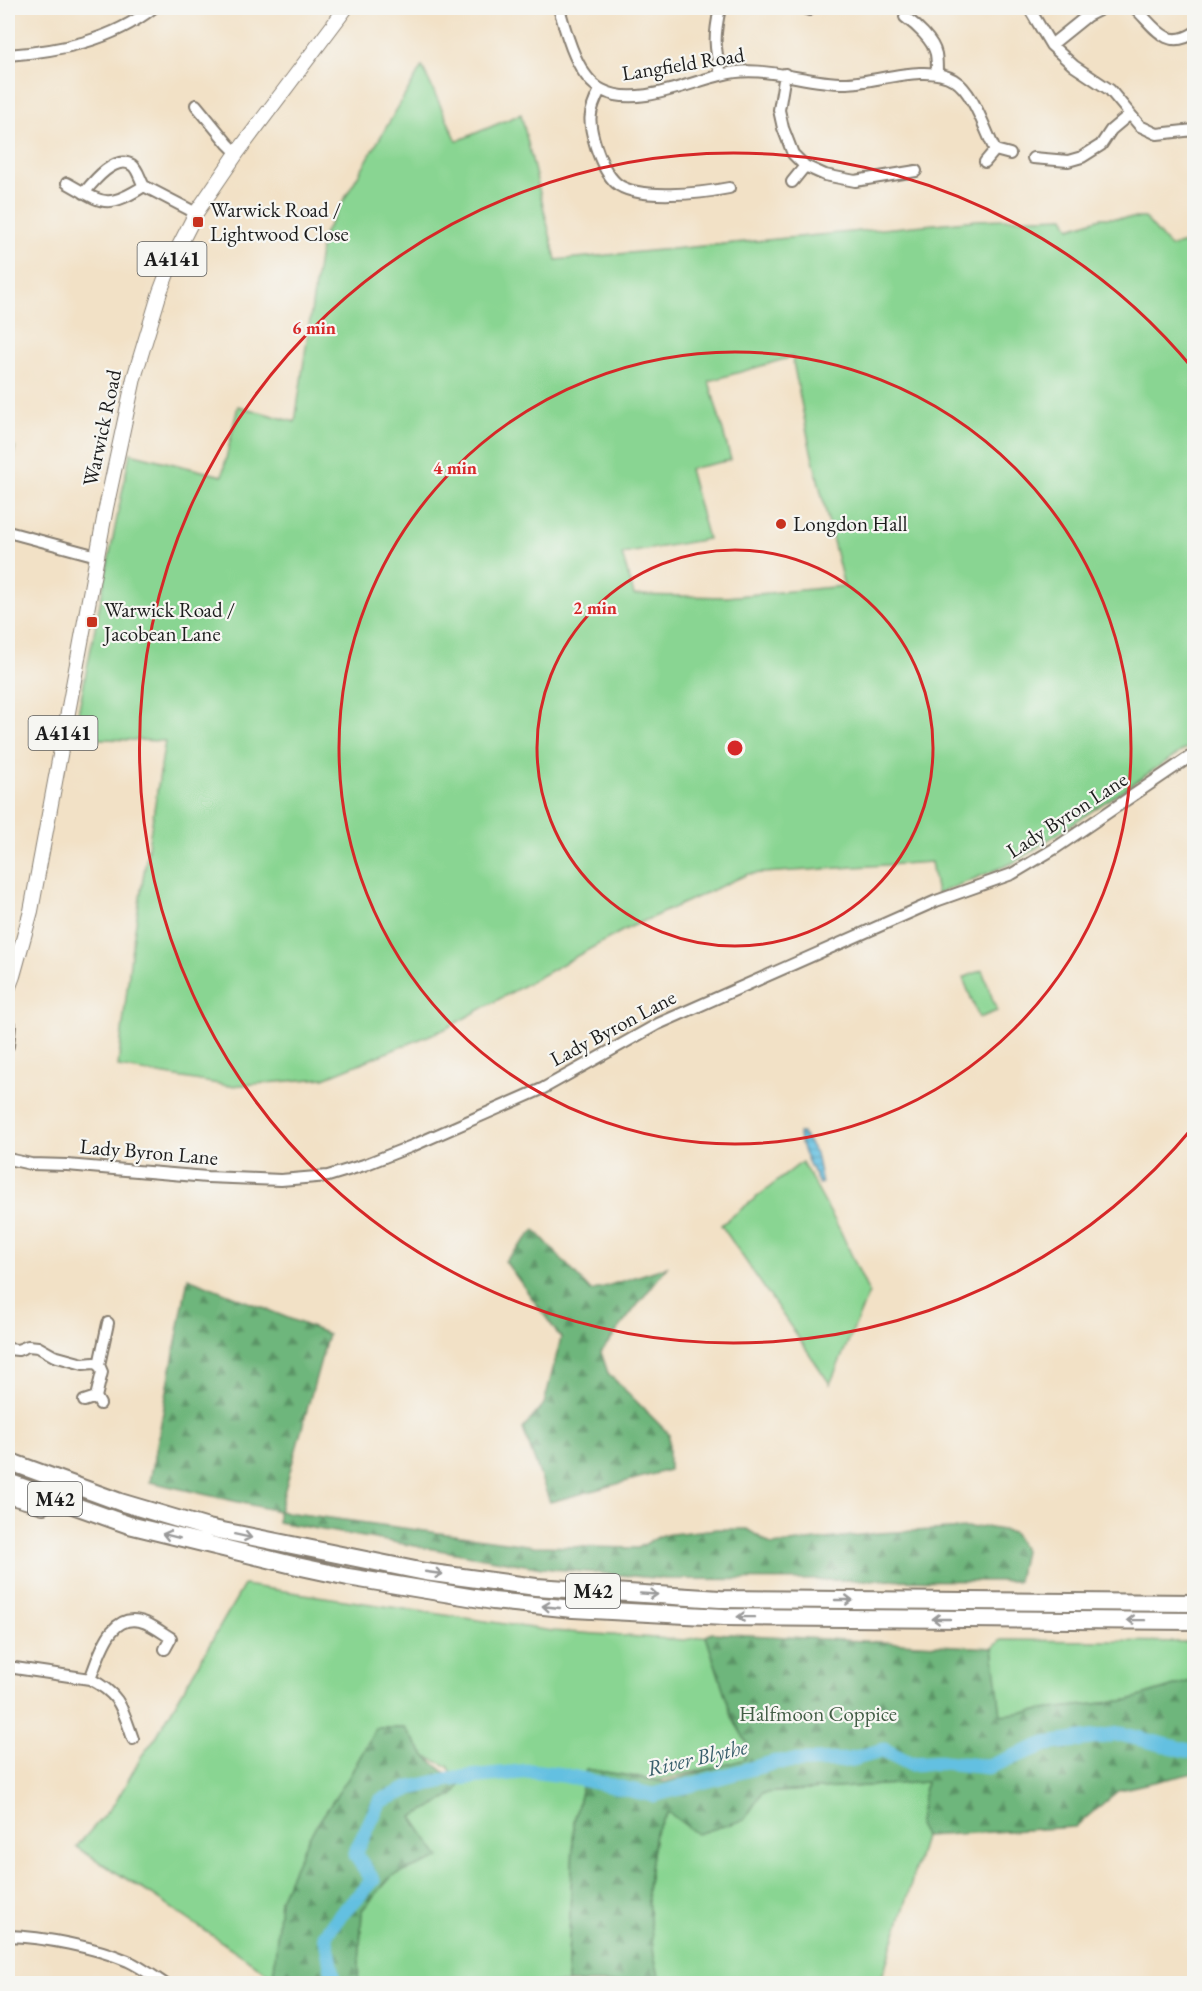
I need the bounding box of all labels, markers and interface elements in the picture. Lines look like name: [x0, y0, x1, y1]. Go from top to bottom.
street label: Langfield Road: [620, 40, 747, 87]
place label: Warwick Road / Lightwood Close: [210, 196, 349, 247]
marker: Warwick Road / Lightwood Close: [191, 215, 205, 229]
road number: A4141: [138, 242, 207, 276]
text: 6 min: [292, 316, 336, 339]
street label: Warwick Road: [76, 367, 127, 489]
text: 4 min: [433, 456, 477, 479]
place label: Longdon Hall: [793, 510, 908, 537]
marker: Longdon Hall: [774, 517, 788, 531]
place label: Warwick Road / Jacobean Lane: [102, 596, 235, 647]
text: 2 min: [573, 596, 617, 619]
marker: Warwick Road / Jacobean Lane: [85, 615, 99, 629]
road number: A4141: [28, 716, 98, 750]
centre of rings: [725, 738, 745, 758]
street label: Lady Byron Lane: [1001, 765, 1132, 864]
street label: Lady Byron Lane: [545, 983, 680, 1072]
street label: Lady Byron Lane: [79, 1132, 219, 1171]
road number: M42: [28, 1482, 82, 1516]
one-way arrow: [162, 1529, 181, 1541]
one-way arrow: [233, 1531, 252, 1542]
one-way arrow: [424, 1568, 444, 1579]
road number: M42: [566, 1574, 620, 1608]
one-way arrow: [639, 1589, 659, 1600]
one-way arrow: [834, 1594, 854, 1606]
one-way arrow: [542, 1601, 562, 1612]
one-way arrow: [737, 1611, 757, 1623]
one-way arrow: [932, 1613, 952, 1625]
one-way arrow: [1127, 1614, 1147, 1625]
park label: Halfmoon Coppice: [739, 1700, 897, 1727]
water label: River Blythe: [644, 1732, 751, 1783]

